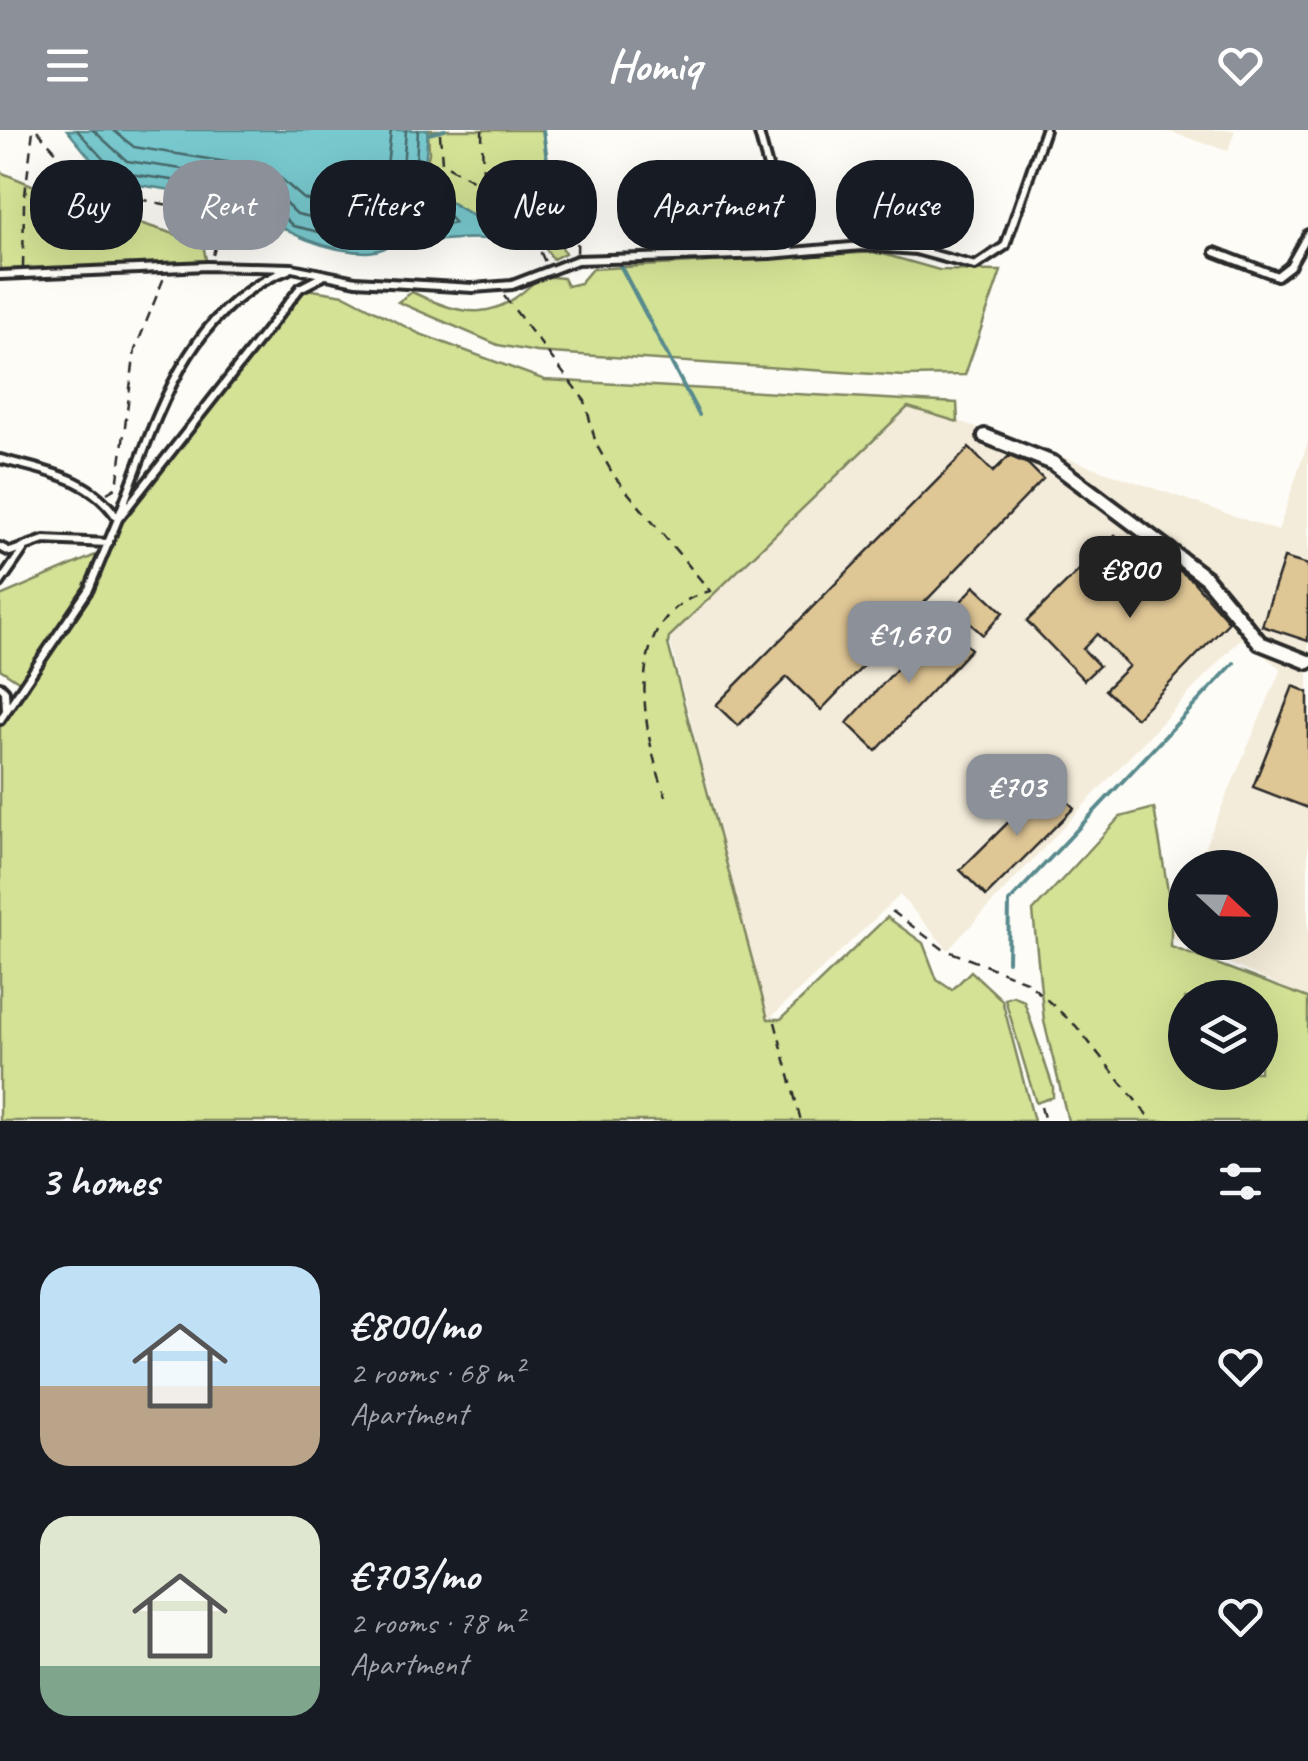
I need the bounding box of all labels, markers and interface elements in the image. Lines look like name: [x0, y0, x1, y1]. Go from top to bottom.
text: Homiq: [607, 37, 701, 94]
icon: menu: [40, 38, 95, 93]
icon: heart: [1213, 38, 1268, 93]
chip: Buy: [30, 160, 143, 250]
chip: Rent: [163, 160, 290, 250]
chip: Filters: [310, 160, 456, 250]
chip: New: [476, 160, 597, 250]
chip: Apartment: [617, 160, 816, 250]
chip: House: [836, 160, 974, 250]
pin: €800: [1071, 536, 1189, 621]
text: €800: [1101, 548, 1159, 589]
pin: €1,670: [828, 601, 990, 686]
text: €1,670: [870, 613, 948, 654]
pin: €703: [958, 754, 1076, 839]
text: €703: [988, 766, 1046, 807]
north arrow: [1168, 850, 1278, 960]
map controls: [1168, 850, 1278, 1090]
button: layers: [1168, 980, 1278, 1090]
icon: filters: [1213, 1154, 1268, 1209]
text: 3 homes: [40, 1155, 159, 1208]
text: €800/mo: [350, 1299, 479, 1352]
icon: home: [120, 1306, 240, 1426]
icon: heart: [1213, 1339, 1268, 1394]
text: 2 rooms · 68 m²: [350, 1352, 523, 1393]
text: Apartment: [350, 1393, 468, 1434]
text: €703/mo: [350, 1549, 479, 1602]
icon: home: [120, 1556, 240, 1676]
icon: heart: [1213, 1589, 1268, 1644]
text: 2 rooms · 78 m²: [350, 1602, 523, 1643]
text: Apartment: [350, 1643, 468, 1684]

